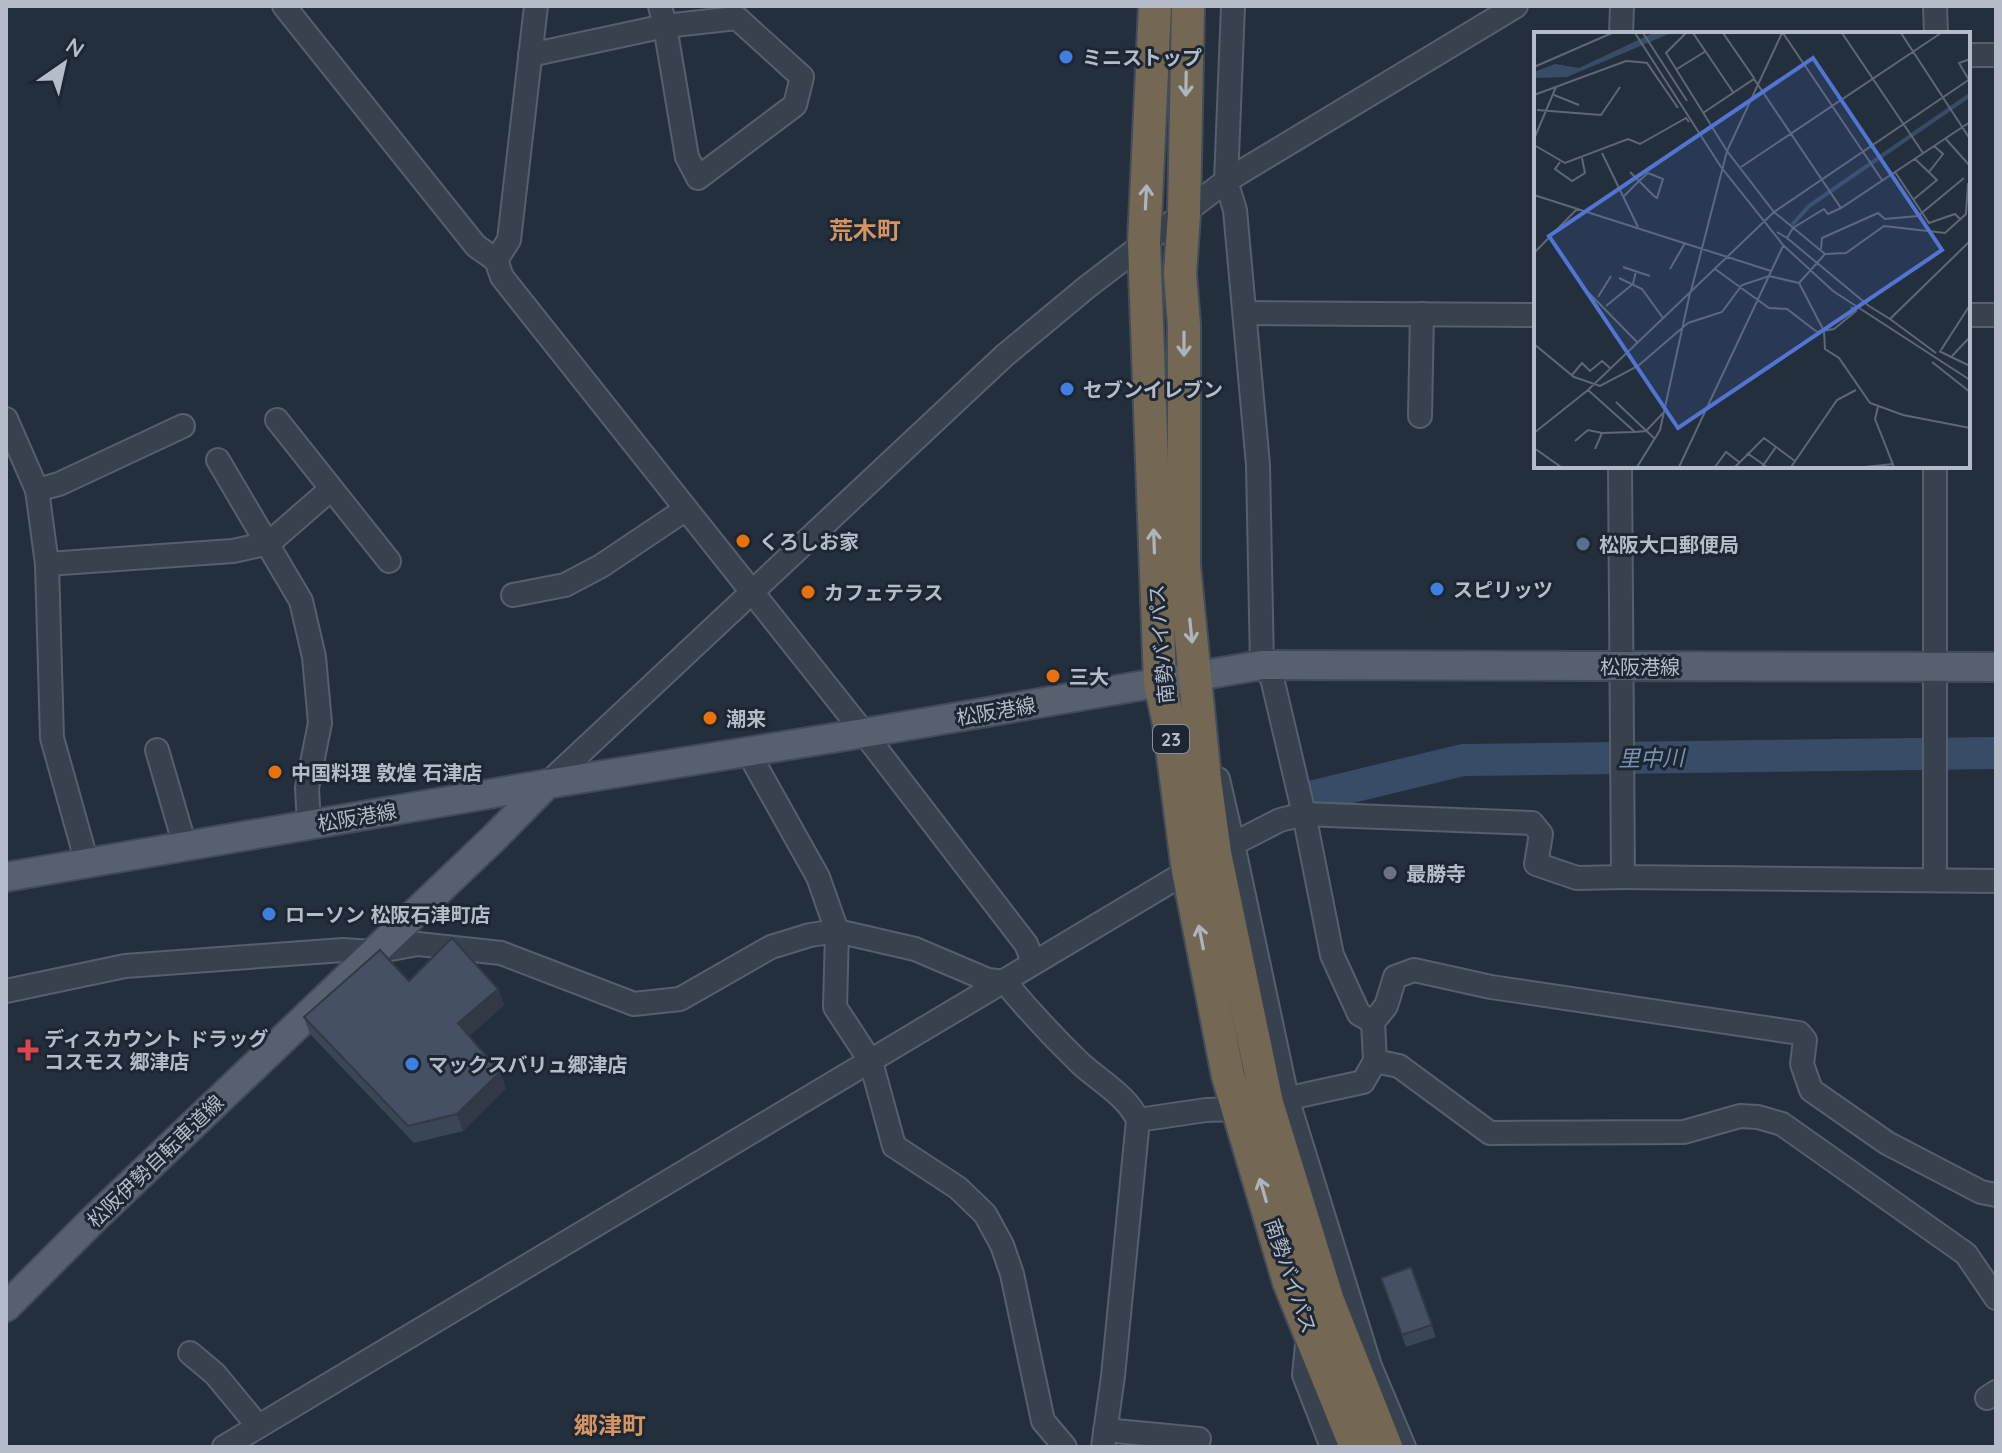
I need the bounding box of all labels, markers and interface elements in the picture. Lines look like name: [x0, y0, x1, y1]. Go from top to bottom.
north arrow: [24, 24, 104, 104]
text: N: [61, 31, 90, 64]
inset map: [1534, 32, 1970, 468]
place label: ミニストップ: [1082, 45, 1202, 70]
marker: ミニストップ: [1057, 48, 1075, 66]
one-way arrow: [1179, 70, 1194, 97]
one-way arrow: [1139, 184, 1154, 211]
district label: 荒木町: [829, 215, 901, 245]
one-way arrow: [1176, 330, 1192, 357]
place label: セブンイレブン: [1083, 377, 1223, 402]
marker: セブンイレブン: [1058, 380, 1076, 398]
one-way arrow: [1147, 528, 1162, 555]
place label: くろしお家: [759, 529, 859, 554]
marker: くろしお家: [734, 532, 752, 550]
place label: 松阪大口郵便局: [1599, 532, 1739, 557]
marker: 松阪大口郵便局: [1574, 535, 1592, 553]
place label: スピリッツ: [1453, 577, 1553, 602]
place label: カフェテラス: [824, 580, 944, 605]
marker: スピリッツ: [1428, 580, 1446, 598]
marker: カフェテラス: [799, 583, 817, 601]
street label: 南勢バイパス: [1143, 583, 1179, 705]
one-way arrow: [1183, 617, 1198, 644]
street label: 松阪港線: [1600, 654, 1680, 679]
place label: 三大: [1069, 664, 1109, 689]
marker: 三大: [1044, 667, 1062, 685]
street label: 松阪港線: [954, 692, 1038, 730]
place label: 潮来: [726, 706, 766, 731]
marker: 潮来: [701, 709, 719, 727]
road number: 23: [1153, 725, 1189, 753]
water label: 里中川: [1618, 743, 1686, 773]
place label: 中国料理 敦煌 石津店: [291, 760, 482, 785]
marker: 中国料理 敦煌 石津店: [266, 763, 284, 781]
street label: 松阪港線: [315, 798, 399, 836]
place label: 最勝寺: [1406, 861, 1466, 886]
marker: 最勝寺: [1381, 864, 1399, 882]
place label: ローソン 松阪石津町店: [285, 902, 491, 927]
marker: ローソン 松阪石津町店: [260, 905, 278, 923]
one-way arrow: [1193, 925, 1208, 951]
place label: ディスカウント ドラッグ コスモス 郷津店: [44, 1026, 268, 1074]
marker: ディスカウント ドラッグ コスモス 郷津店: [19, 1041, 37, 1059]
place label: マックスバリュ郷津店: [428, 1052, 627, 1077]
marker: マックスバリュ郷津店: [403, 1055, 421, 1073]
street label: 松阪伊勢自転車道線: [82, 1089, 228, 1233]
one-way arrow: [1255, 1177, 1270, 1203]
street label: 南勢バイパス: [1260, 1215, 1322, 1337]
district label: 郷津町: [574, 1410, 646, 1440]

